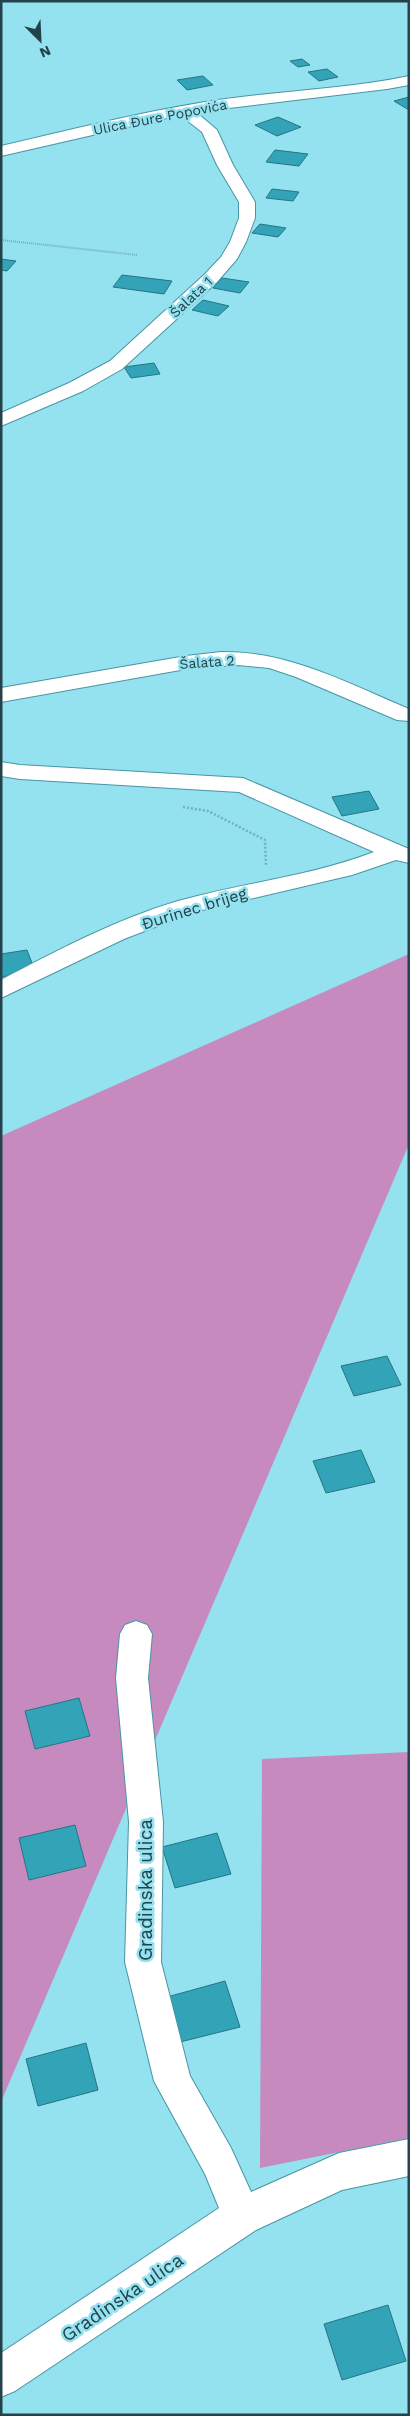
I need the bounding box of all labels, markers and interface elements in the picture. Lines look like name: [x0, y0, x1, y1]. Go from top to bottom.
north arrow: [15, 15, 65, 65]
text: N: [37, 42, 53, 61]
street label: Ulica Đure Popovića: [92, 96, 228, 138]
street label: Šalata 1: [166, 273, 216, 321]
street label: Šalata 2: [179, 652, 235, 672]
street label: Đurinec brijeg: [139, 883, 249, 933]
street label: Gradinska ulica: [134, 1819, 157, 1961]
street label: Gradinska ulica: [57, 2248, 188, 2347]

